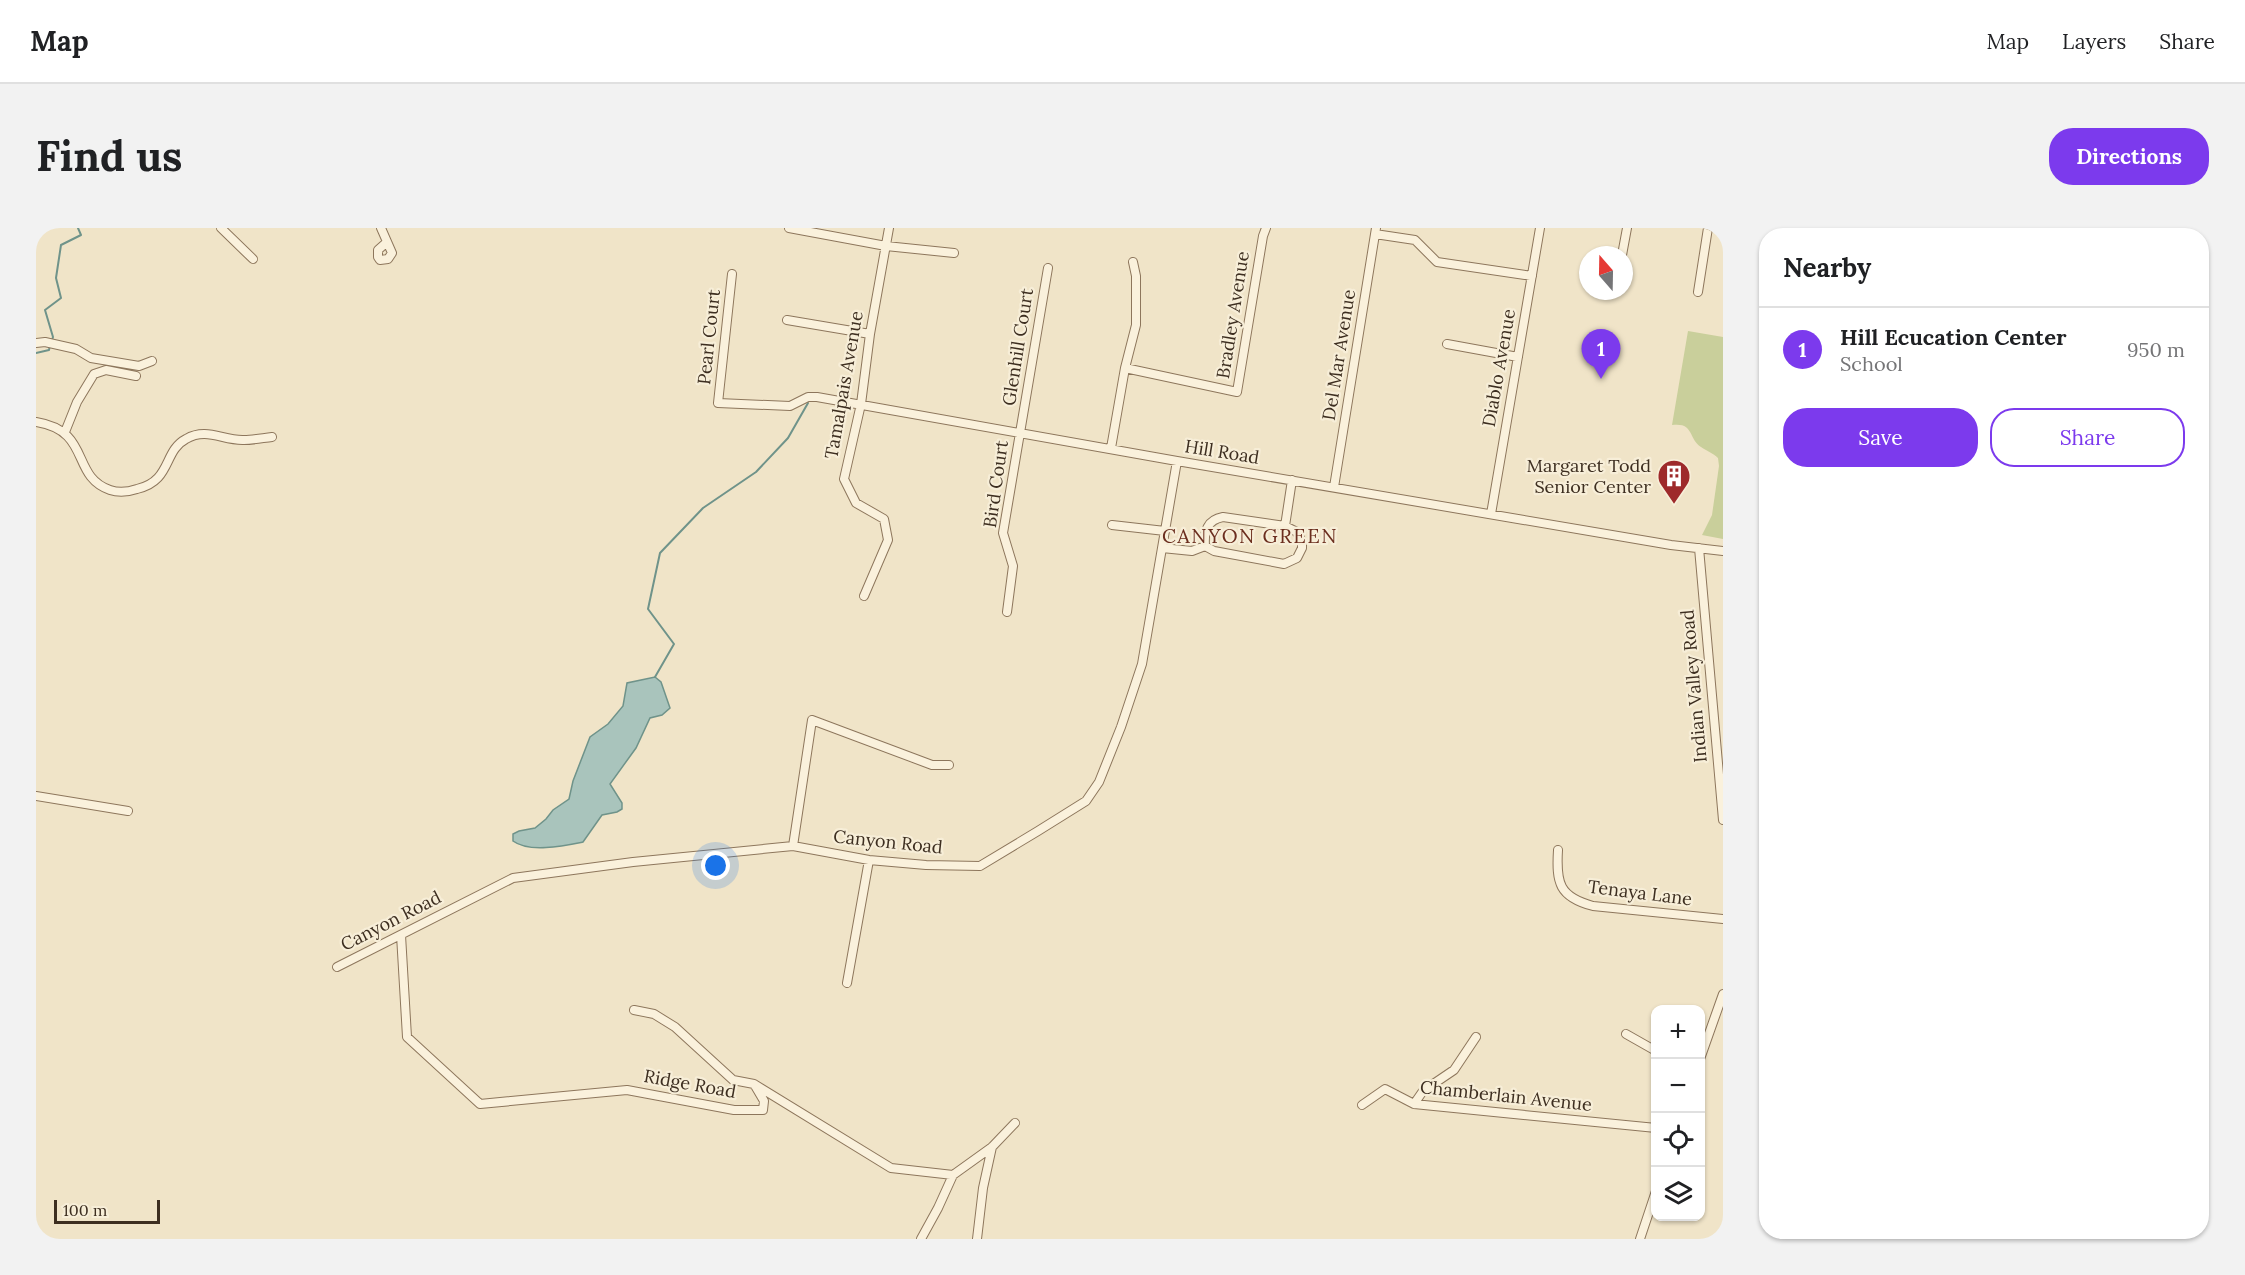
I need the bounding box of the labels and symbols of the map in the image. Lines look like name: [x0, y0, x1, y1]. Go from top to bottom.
north arrow: [1579, 246, 1633, 300]
street label: Bradley Avenue: [1211, 249, 1254, 380]
street label: Glenhill Court: [997, 287, 1038, 407]
street label: Pearl Court: [692, 288, 725, 386]
street label: Del Mar Avenue: [1317, 288, 1360, 422]
street label: Diablo Avenue: [1477, 307, 1520, 429]
street label: Tamalpais Avenue: [819, 309, 868, 461]
pin: 1: [1582, 330, 1620, 379]
street label: Hill Road: [1183, 434, 1261, 469]
street label: Bird Court: [978, 439, 1013, 529]
place label: Margaret Todd Senior Center: [1527, 454, 1651, 498]
building icon: Margaret Todd Senior Center: [1656, 458, 1692, 505]
district label: CANYON GREEN: [1162, 523, 1338, 548]
street label: Indian Valley Road: [1675, 608, 1712, 764]
street label: Canyon Road: [832, 824, 944, 859]
your location: [701, 851, 730, 880]
street label: Tenaya Lane: [1587, 875, 1694, 910]
street label: Canyon Road: [337, 885, 445, 956]
street label: Ridge Road: [642, 1064, 738, 1103]
street label: Chamberlain Avenue: [1419, 1075, 1593, 1116]
scale bar: [54, 1197, 160, 1224]

